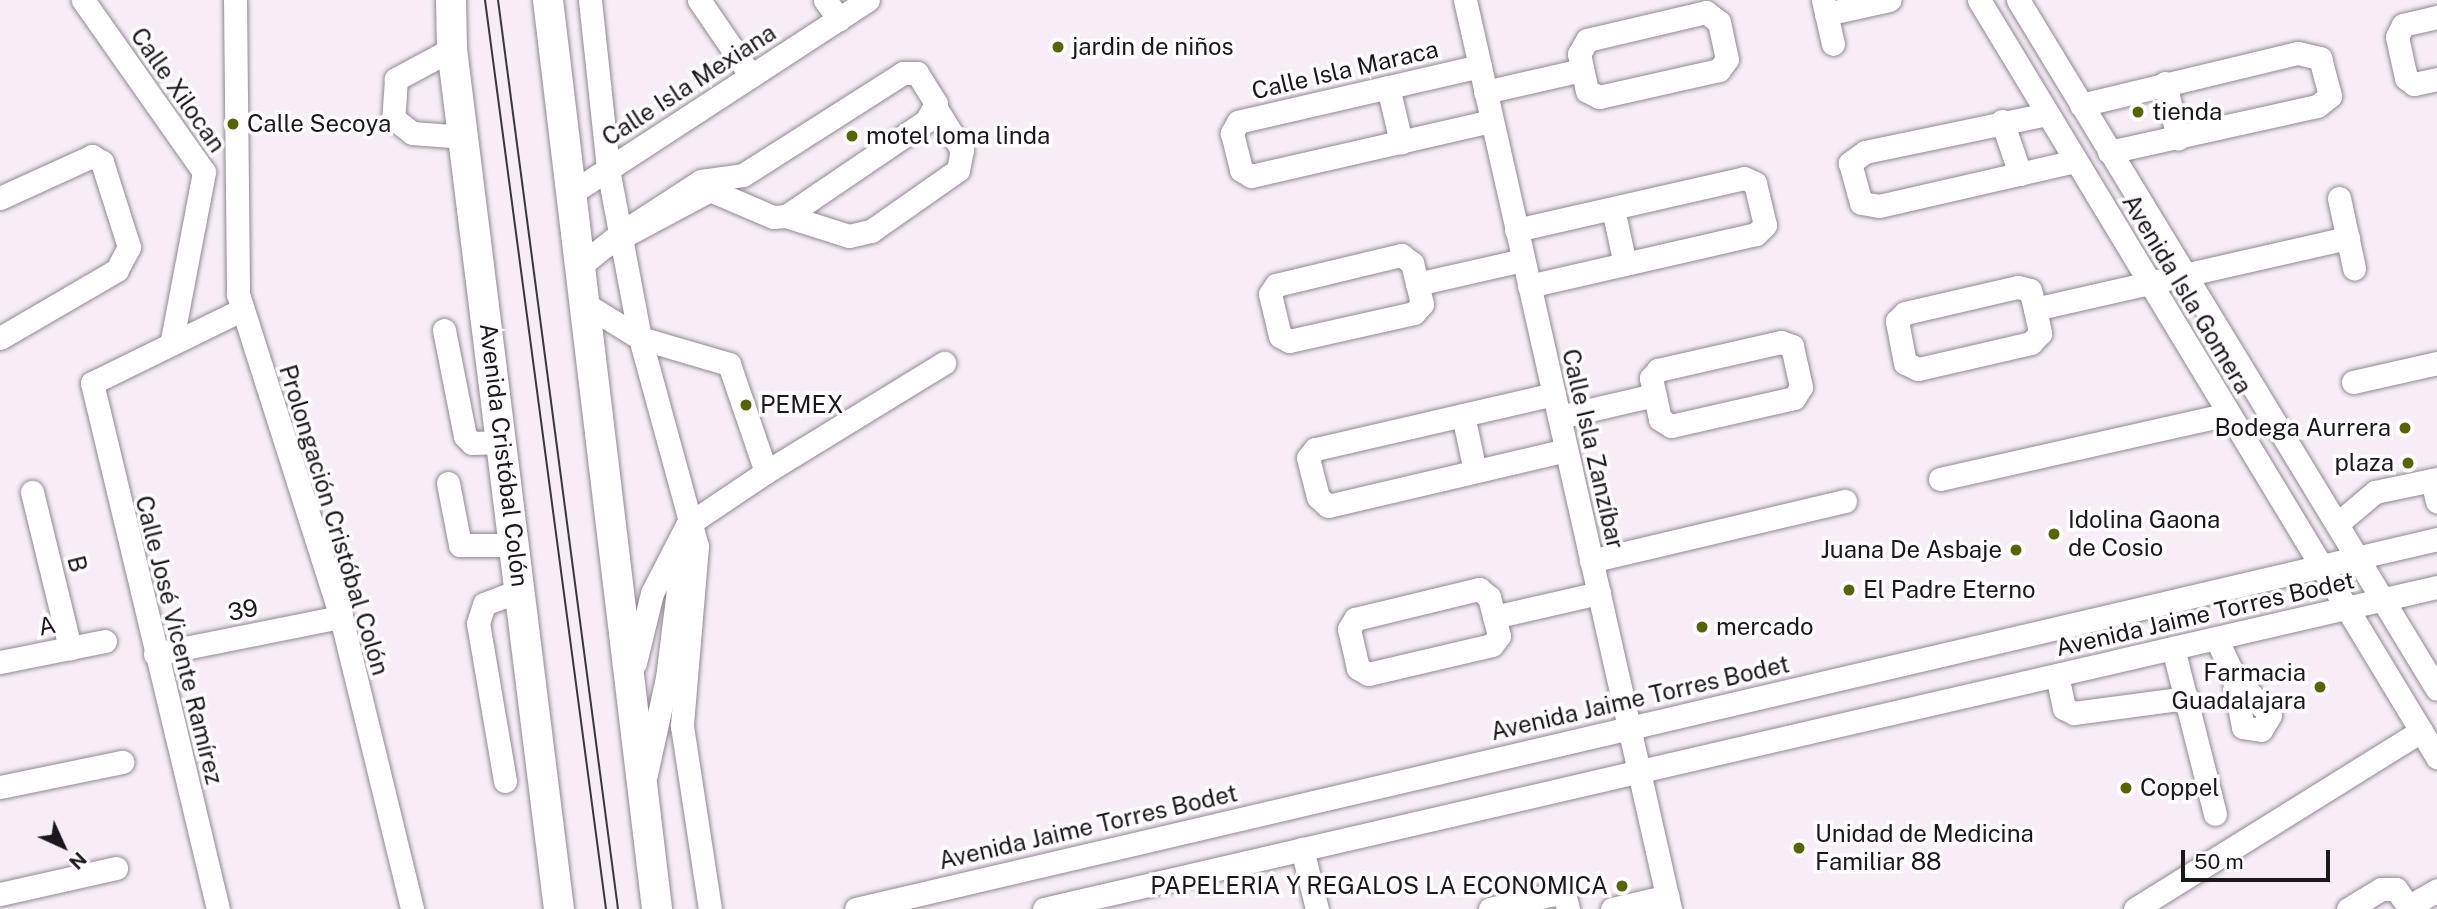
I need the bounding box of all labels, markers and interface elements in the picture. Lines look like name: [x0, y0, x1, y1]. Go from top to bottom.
street label: Calle Isla Mexiana: [597, 18, 781, 152]
street label: Calle Xilocan: [124, 22, 232, 158]
place label: jardin de niños: [1072, 33, 1234, 61]
street label: Calle Isla Maraca: [1249, 35, 1441, 105]
marker: jardin de niños: [1050, 39, 1066, 55]
place label: tienda: [2152, 98, 2222, 126]
marker: tienda: [2130, 104, 2146, 120]
place label: Calle Secoya: [247, 110, 392, 138]
marker: Calle Secoya: [225, 116, 241, 132]
place label: motel loma linda: [866, 122, 1050, 150]
marker: motel loma linda: [844, 128, 860, 144]
street label: Avenida Isla Gomera: [2116, 189, 2258, 399]
street label: Avenida Cristóbal Colón: [474, 322, 534, 588]
street label: Calle Isla Zanzíbar: [1556, 346, 1630, 552]
street label: Prolongación Cristóbal Colón: [273, 361, 395, 679]
place label: PEMEX: [760, 391, 843, 419]
marker: PEMEX: [738, 397, 754, 413]
place label: Bodega Aurrera: [2214, 414, 2391, 442]
marker: Bodega Aurrera: [2397, 420, 2413, 436]
place label: plaza: [2334, 449, 2394, 477]
marker: plaza: [2400, 455, 2416, 471]
street label: Calle José Vicente Ramírez: [129, 492, 229, 788]
place label: Idolina Gaona de Cosio: [2068, 506, 2220, 562]
marker: Idolina Gaona de Cosio: [2046, 526, 2062, 542]
place label: Juana De Asbaje: [1820, 536, 2002, 564]
marker: Juana De Asbaje: [2008, 542, 2024, 558]
street label: B: [61, 553, 93, 575]
street label: Avenida Jaime Torres Bodet: [2053, 566, 2357, 662]
place label: El Padre Eterno: [1863, 576, 2036, 604]
marker: El Padre Eterno: [1841, 582, 1857, 598]
street label: 39: [226, 593, 260, 627]
street label: A: [36, 610, 58, 642]
place label: mercado: [1716, 613, 1814, 641]
marker: mercado: [1694, 619, 1710, 635]
street label: Avenida Jaime Torres Bodet: [1488, 650, 1792, 746]
place label: Farmacia Guadalajara: [2171, 659, 2306, 715]
marker: Farmacia Guadalajara: [2312, 679, 2328, 695]
place label: Coppel: [2140, 774, 2220, 802]
street label: Avenida Jaime Torres Bodet: [936, 779, 1240, 875]
marker: Coppel: [2118, 780, 2134, 796]
north arrow: [28, 811, 98, 881]
place label: Unidad de Medicina Familiar 88: [1815, 820, 2034, 876]
scale bar: [2185, 836, 2334, 880]
marker: Unidad de Medicina Familiar 88: [1789, 838, 1809, 858]
text: N: [65, 848, 91, 874]
text: 50 m: [2194, 849, 2244, 874]
place label: PAPELERIA Y REGALOS LA ECONOMICA: [1150, 872, 1608, 900]
marker: PAPELERIA Y REGALOS LA ECONOMICA: [1614, 878, 1630, 894]

